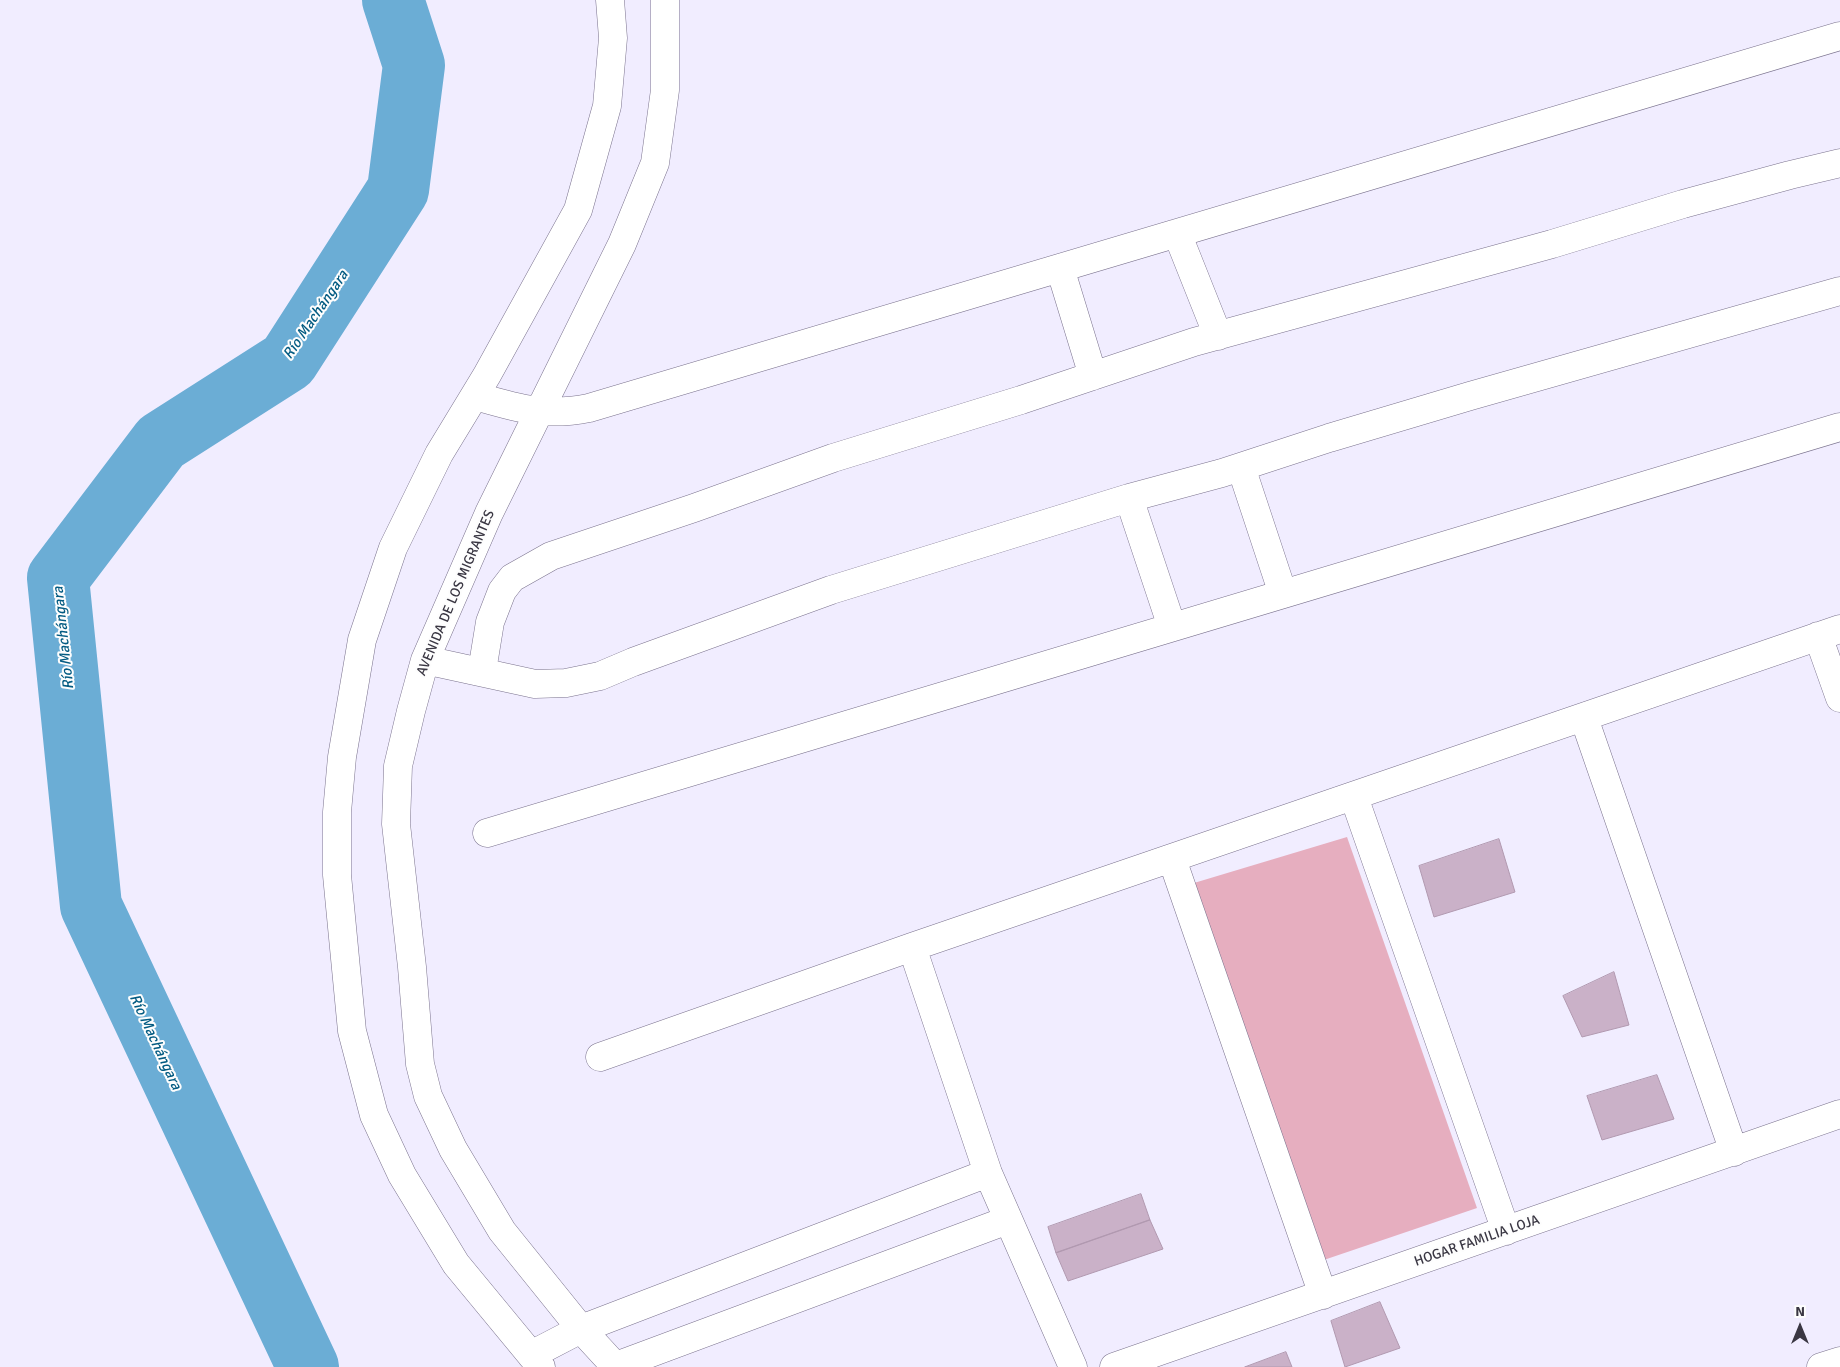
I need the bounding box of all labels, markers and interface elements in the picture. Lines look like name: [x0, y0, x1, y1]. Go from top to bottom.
water label: Río Machángara: [280, 267, 352, 363]
street label: AVENIDA DE LOS MIGRANTES: [413, 508, 499, 678]
water label: Río Machángara: [50, 586, 78, 690]
water label: Río Machángara: [125, 991, 185, 1093]
street label: HOGAR FAMILIA LOJA: [1412, 1212, 1542, 1270]
north arrow: [1775, 1302, 1825, 1352]
text: N: [1795, 1303, 1805, 1320]

